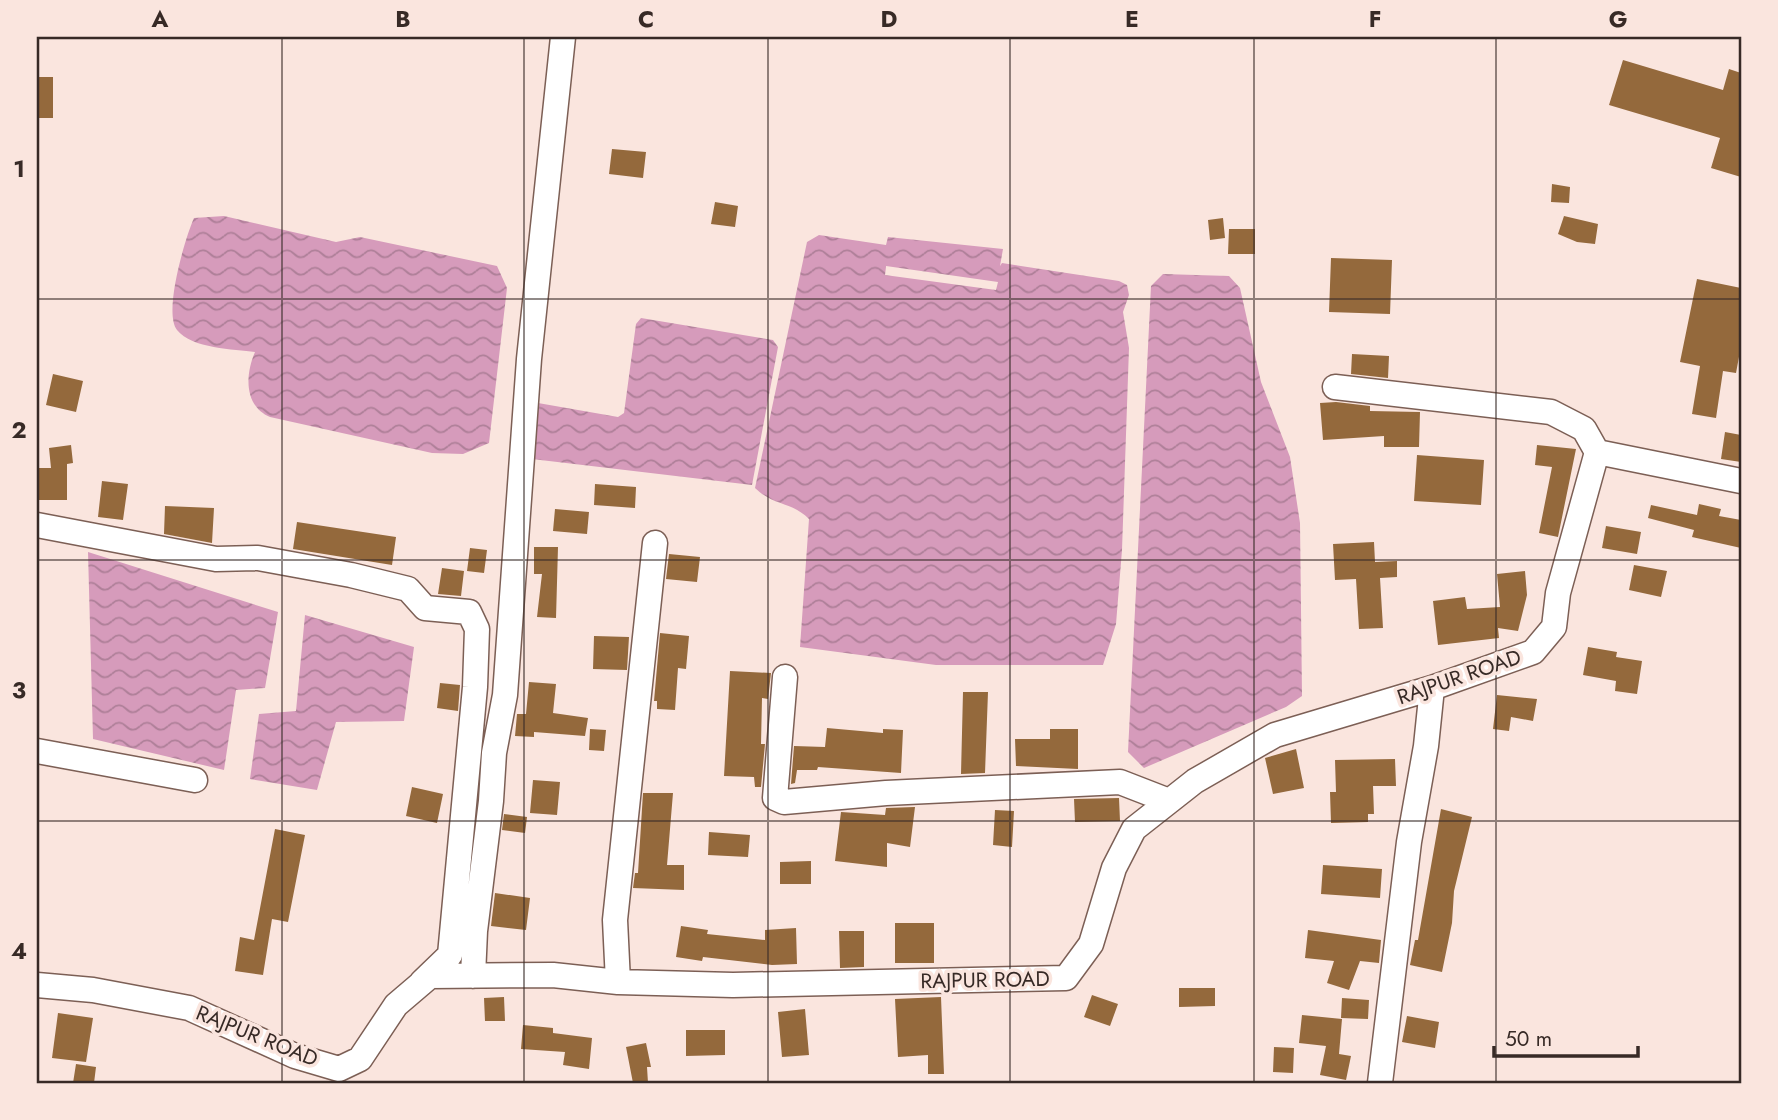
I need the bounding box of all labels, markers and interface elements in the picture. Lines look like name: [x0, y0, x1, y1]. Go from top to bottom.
text: A: [151, 2, 169, 36]
text: B: [395, 2, 411, 36]
text: C: [638, 2, 654, 36]
text: D: [881, 2, 898, 36]
text: E: [1125, 2, 1139, 36]
text: F: [1369, 2, 1381, 36]
text: G: [1609, 2, 1627, 36]
text: 1: [13, 152, 25, 186]
text: 2: [11, 413, 27, 447]
street label: RAJPUR ROAD: [1393, 642, 1525, 712]
text: 3: [12, 673, 26, 707]
text: 4: [11, 934, 27, 968]
street label: RAJPUR ROAD: [920, 964, 1050, 996]
street label: RAJPUR ROAD: [191, 998, 323, 1074]
scale bar: [1494, 1015, 1638, 1059]
text: 50 m: [1505, 1024, 1552, 1054]

